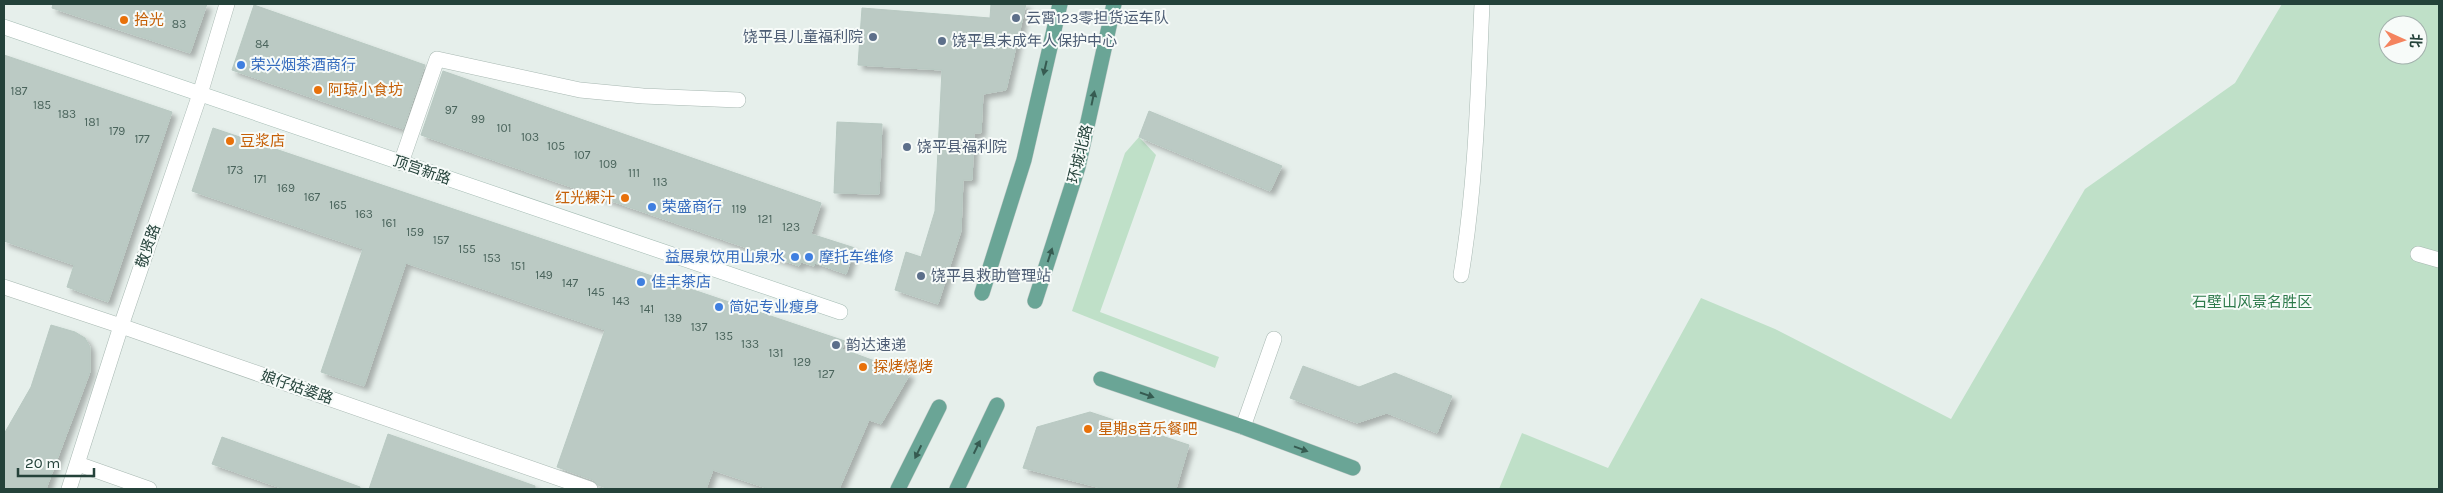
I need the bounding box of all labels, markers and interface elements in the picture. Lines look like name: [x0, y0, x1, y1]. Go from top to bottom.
place label: 云霄123零担货运车队: [1026, 9, 1169, 27]
place label: 拾光: [134, 11, 164, 29]
marker: 云霄123零担货运车队: [1010, 12, 1022, 24]
marker: 拾光: [118, 14, 130, 26]
north arrow: [2378, 15, 2428, 65]
house number: 83: [172, 17, 186, 31]
place label: 饶平县儿童福利院: [743, 28, 863, 46]
marker: 饶平县儿童福利院: [867, 31, 879, 43]
place label: 饶平县未成年人保护中心: [952, 32, 1117, 50]
text: 北: [2407, 33, 2424, 48]
marker: 饶平县未成年人保护中心: [936, 35, 948, 47]
house number: 84: [255, 37, 269, 51]
place label: 荣兴烟茶酒商行: [251, 56, 356, 74]
marker: 荣兴烟茶酒商行: [235, 59, 247, 71]
one-way arrow: [1041, 61, 1049, 76]
place label: 阿琼小食坊: [328, 81, 403, 99]
house number: 187: [11, 84, 28, 98]
marker: 阿琼小食坊: [312, 84, 324, 96]
one-way arrow: [1089, 91, 1097, 106]
house number: 185: [33, 98, 51, 112]
house number: 97: [445, 103, 458, 117]
house number: 183: [58, 107, 76, 121]
house number: 99: [471, 112, 485, 126]
house number: 181: [84, 115, 100, 129]
house number: 101: [496, 121, 512, 135]
street label: 环城北路: [1064, 123, 1096, 185]
house number: 179: [109, 124, 125, 138]
house number: 103: [521, 130, 539, 144]
house number: 177: [134, 132, 150, 146]
place label: 豆浆店: [240, 132, 285, 150]
marker: 豆浆店: [224, 135, 236, 147]
place label: 饶平县福利院: [917, 138, 1007, 156]
house number: 105: [547, 139, 565, 153]
marker: 饶平县福利院: [901, 141, 913, 153]
house number: 107: [574, 148, 591, 162]
street label: 顶宫新路: [391, 152, 453, 188]
house number: 109: [599, 157, 617, 171]
house number: 173: [227, 163, 243, 177]
house number: 111: [628, 166, 640, 180]
house number: 171: [253, 172, 267, 186]
house number: 113: [652, 175, 668, 189]
house number: 169: [277, 181, 295, 195]
place label: 红光粿汁: [555, 189, 615, 207]
house number: 167: [304, 190, 321, 204]
marker: 红光粿汁: [619, 192, 631, 204]
house number: 165: [329, 198, 347, 212]
place label: 荣盛商行: [662, 198, 722, 216]
marker: 荣盛商行: [646, 201, 658, 213]
house number: 119: [732, 202, 746, 216]
house number: 163: [355, 207, 373, 221]
house number: 121: [758, 212, 772, 226]
house number: 161: [382, 216, 396, 230]
house number: 123: [782, 220, 800, 234]
street label: 敬贤路: [132, 222, 164, 270]
house number: 159: [406, 225, 424, 239]
house number: 157: [433, 233, 450, 247]
house number: 155: [458, 242, 476, 256]
one-way arrow: [1047, 247, 1055, 262]
place label: 益展泉饮用山泉水: [665, 248, 785, 266]
place label: 摩托车维修: [819, 248, 894, 266]
house number: 153: [483, 251, 501, 265]
marker: 益展泉饮用山泉水: [789, 251, 801, 263]
marker: 摩托车维修: [803, 251, 815, 263]
house number: 151: [511, 259, 525, 273]
place label: 饶平县救助管理站: [931, 267, 1051, 285]
house number: 149: [535, 268, 553, 282]
marker: 饶平县救助管理站: [915, 270, 927, 282]
place label: 佳丰茶店: [651, 273, 711, 291]
house number: 147: [562, 276, 579, 290]
marker: 佳丰茶店: [635, 276, 647, 288]
house number: 145: [587, 285, 605, 299]
park label: 石壁山风景名胜区: [2192, 293, 2312, 311]
house number: 143: [612, 294, 630, 308]
place label: 简妃专业瘦身: [729, 298, 819, 316]
marker: 简妃专业瘦身: [713, 301, 725, 313]
house number: 141: [640, 302, 654, 316]
house number: 139: [664, 311, 682, 325]
house number: 137: [691, 320, 708, 334]
house number: 135: [715, 329, 733, 343]
place label: 韵达速递: [846, 336, 906, 354]
house number: 133: [741, 337, 759, 351]
marker: 韵达速递: [830, 339, 842, 351]
house number: 131: [768, 346, 784, 360]
house number: 129: [793, 355, 811, 369]
place label: 探烤烧烤: [873, 358, 933, 376]
marker: 探烤烧烤: [857, 361, 869, 373]
street label: 娘仔姑婆路: [259, 366, 335, 408]
house number: 127: [818, 367, 835, 381]
one-way arrow: [1140, 391, 1155, 399]
place label: 星期8音乐餐吧: [1098, 420, 1197, 438]
marker: 星期8音乐餐吧: [1082, 423, 1094, 435]
one-way arrow: [973, 440, 981, 454]
one-way arrow: [914, 445, 922, 459]
one-way arrow: [1293, 445, 1308, 453]
scale bar: [18, 446, 94, 478]
text: 20 m: [25, 454, 60, 472]

